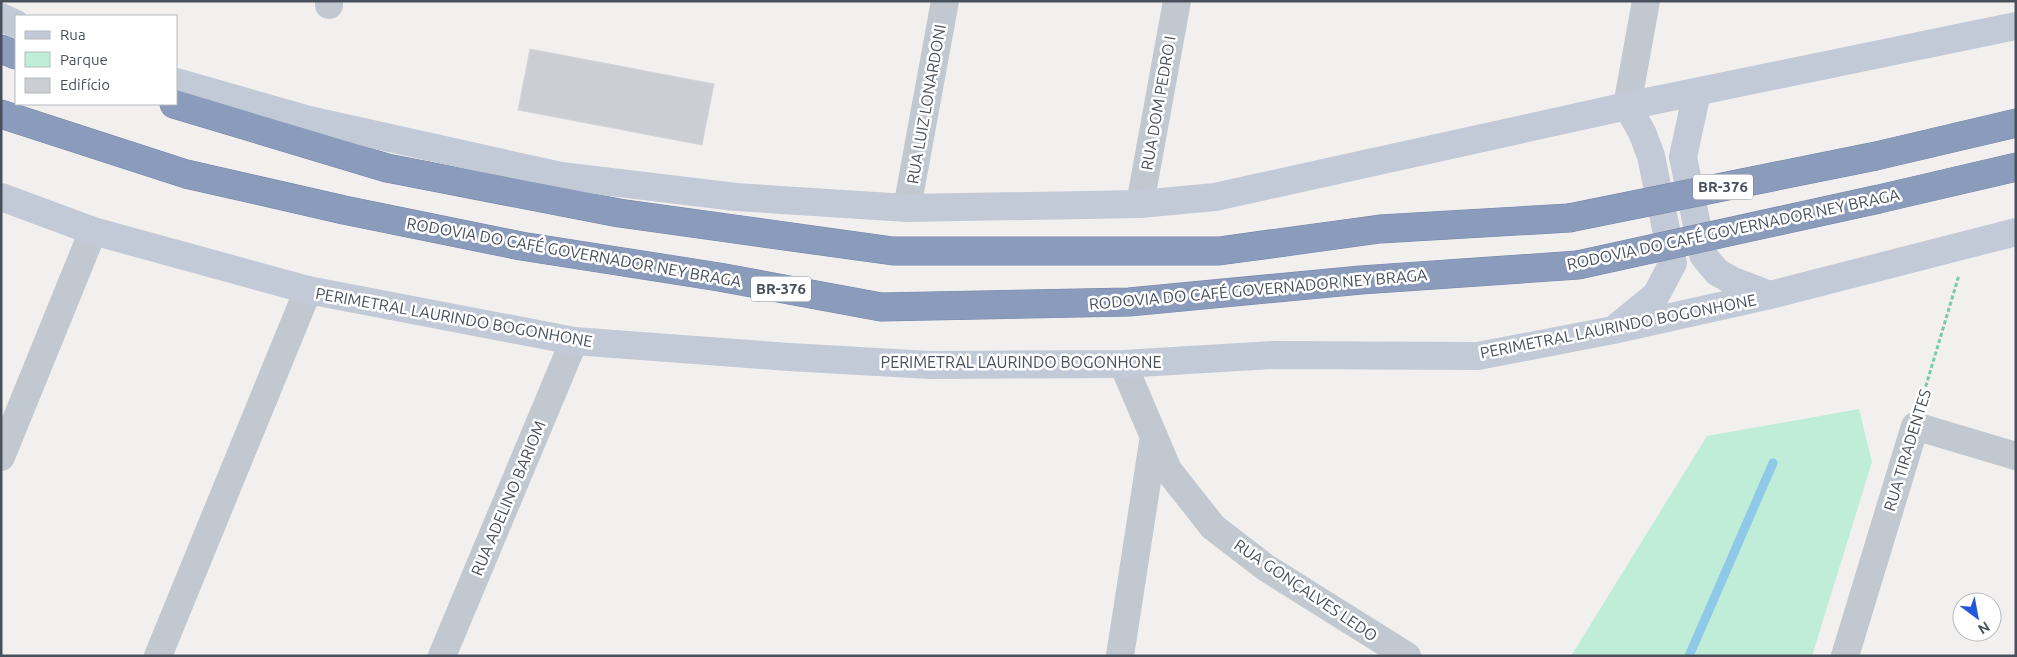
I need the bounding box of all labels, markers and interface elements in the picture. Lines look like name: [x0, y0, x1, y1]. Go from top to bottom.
legend: [15, 15, 178, 105]
street label: RUA LUIZ LONARDONI: [903, 23, 949, 185]
text: Rua: [60, 26, 86, 43]
street label: RUA DOM PEDRO I: [1137, 34, 1179, 172]
text: Parque: [60, 51, 108, 68]
text: Edifício: [60, 76, 110, 93]
road number: BR-376: [1693, 174, 1753, 200]
street label: RODOVIA DO CAFÉ GOVERNADOR NEY BRAGA: [1565, 183, 1902, 273]
street label: RODOVIA DO CAFÉ GOVERNADOR NEY BRAGA: [405, 212, 744, 290]
street label: RODOVIA DO CAFÉ GOVERNADOR NEY BRAGA: [1088, 263, 1429, 313]
road number: BR-376: [751, 276, 811, 302]
street label: PERIMETRAL LAURINDO BOGONHONE: [314, 284, 594, 350]
street label: PERIMETRAL LAURINDO BOGONHONE: [1478, 290, 1758, 362]
street label: PERIMETRAL LAURINDO BOGONHONE: [881, 353, 1161, 371]
street label: RUA TIRADENTES: [1880, 387, 1934, 513]
street label: RUA ADELINO BARIOM: [467, 418, 549, 578]
street label: RUA GONÇALVES LEDO: [1231, 535, 1381, 645]
north arrow: [1952, 592, 2002, 642]
text: N: [1975, 618, 1993, 638]

